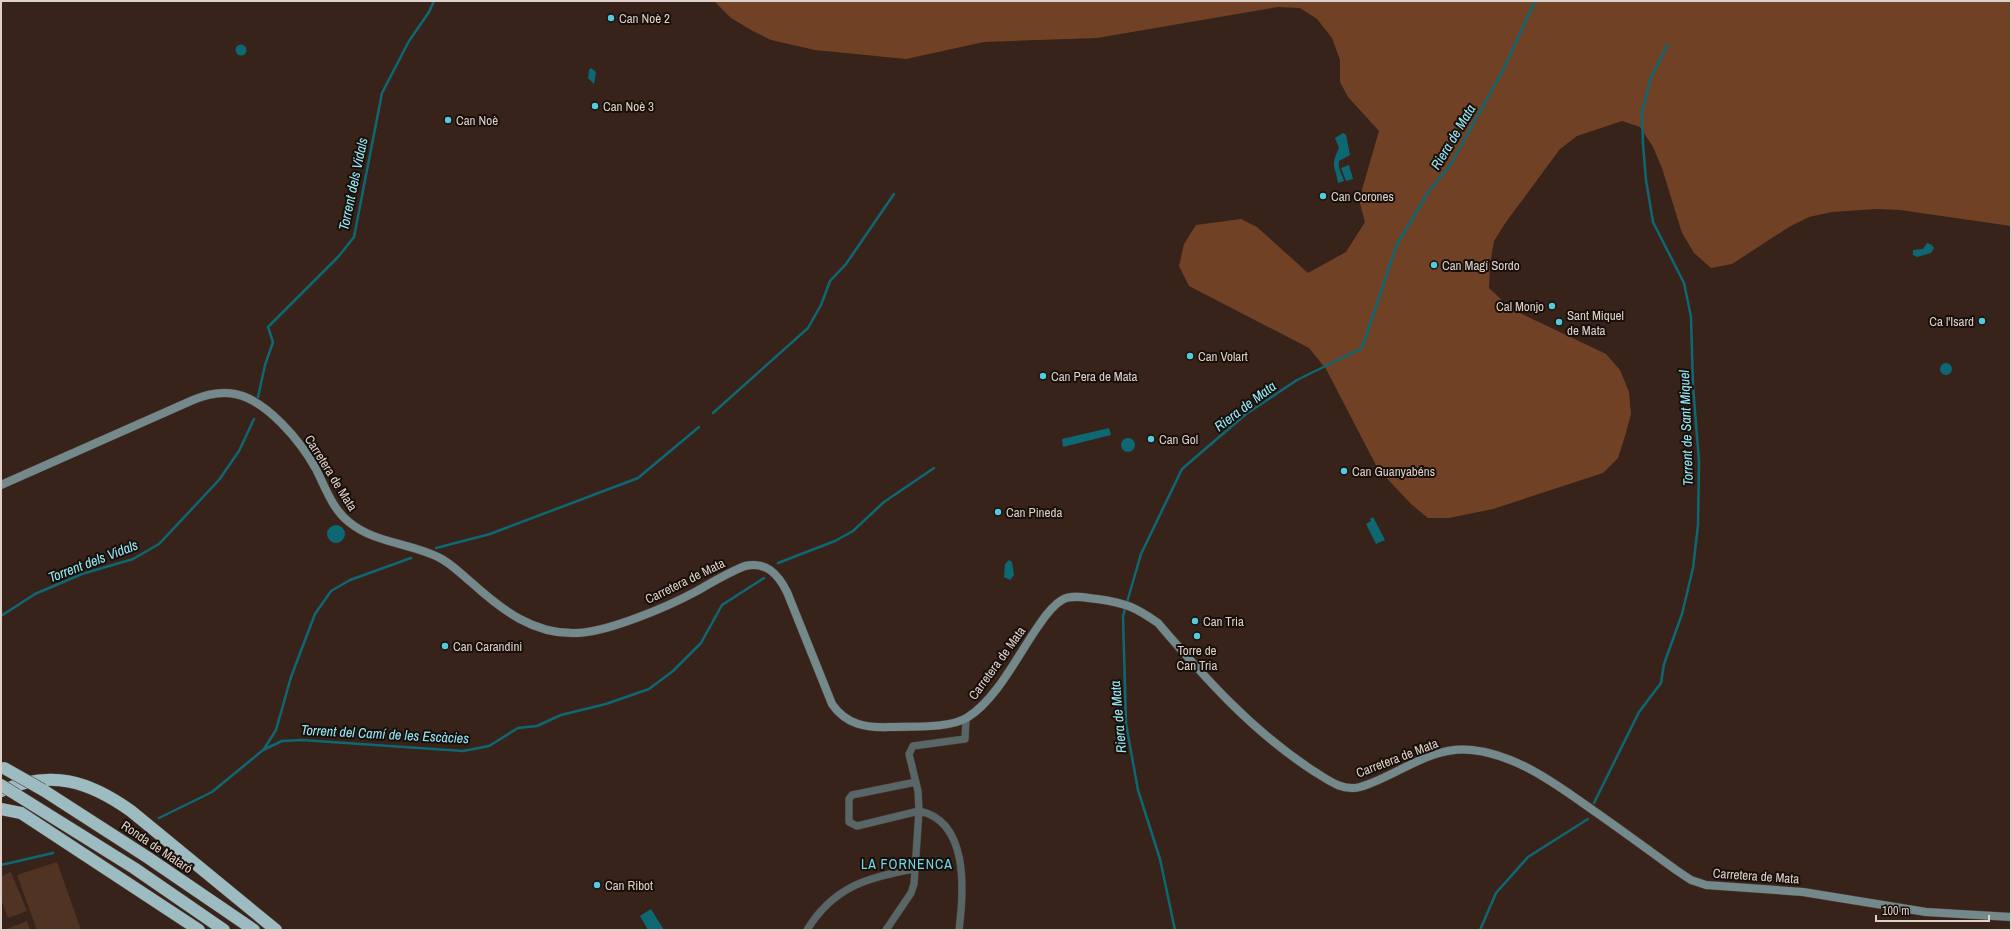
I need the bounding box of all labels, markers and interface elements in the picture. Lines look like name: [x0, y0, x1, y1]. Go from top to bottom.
place label: Can Noè 2: [619, 10, 670, 27]
marker: Can Noè 2: [606, 13, 616, 23]
place label: Can Noè 3: [603, 98, 654, 115]
marker: Can Noè 3: [590, 101, 600, 111]
water label: Riera de Mata: [1427, 101, 1479, 173]
place label: Can Noè: [456, 112, 498, 129]
marker: Can Noè: [443, 115, 453, 125]
water label: Torrent dels Vidals: [334, 136, 372, 232]
place label: Can Corones: [1331, 188, 1394, 205]
marker: Can Corones: [1318, 191, 1328, 201]
place label: Can Magí Sordo: [1442, 257, 1520, 274]
marker: Can Magí Sordo: [1429, 260, 1439, 270]
place label: Cal Monjo: [1496, 298, 1544, 315]
marker: Cal Monjo: [1547, 301, 1557, 311]
place label: Sant Miquel de Mata: [1567, 307, 1624, 339]
place label: Ca l'Isard: [1929, 313, 1974, 330]
marker: Ca l'Isard: [1977, 316, 1987, 326]
marker: Sant Miquel de Mata: [1554, 317, 1564, 327]
place label: Can Volart: [1198, 348, 1248, 365]
marker: Can Volart: [1185, 351, 1195, 361]
place label: Can Pera de Mata: [1051, 368, 1138, 385]
water label: Torrent de Sant Miquel: [1675, 369, 1697, 486]
marker: Can Pera de Mata: [1038, 371, 1048, 381]
water label: Riera de Mata: [1211, 377, 1279, 435]
place label: Can Gol: [1159, 431, 1198, 448]
street label: Carretera de Mata: [301, 432, 361, 514]
marker: Can Gol: [1146, 434, 1156, 444]
place label: Can Guanyabéns: [1352, 463, 1435, 480]
marker: Can Guanyabéns: [1339, 466, 1349, 476]
place label: Can Pineda: [1006, 504, 1062, 521]
marker: Can Pineda: [993, 507, 1003, 517]
water label: Torrent dels Vidals: [46, 536, 141, 586]
street label: Carretera de Mata: [642, 554, 728, 608]
place label: Can Tria: [1203, 613, 1244, 630]
marker: Can Tria: [1190, 616, 1200, 626]
street label: Carretera de Mata: [965, 623, 1029, 703]
marker: Torre de Can Tria: [1192, 631, 1202, 641]
place label: Can Carandini: [453, 638, 522, 655]
marker: Can Carandini: [440, 641, 450, 651]
place label: Torre de Can Tria: [1177, 642, 1218, 674]
water label: Riera de Mata: [1106, 680, 1130, 754]
water label: Torrent del Camí de les Escàcies: [301, 721, 470, 747]
street label: Carretera de Mata: [1354, 735, 1440, 781]
street label: Ronda de Mataró: [118, 817, 196, 877]
district label: LA FORNENCA: [861, 855, 953, 873]
street label: Carretera de Mata: [1712, 865, 1800, 888]
place label: Can Ribot: [605, 877, 653, 894]
marker: Can Ribot: [592, 880, 602, 890]
scale bar: [1876, 897, 1989, 923]
text: 100 m: [1882, 903, 1909, 919]

